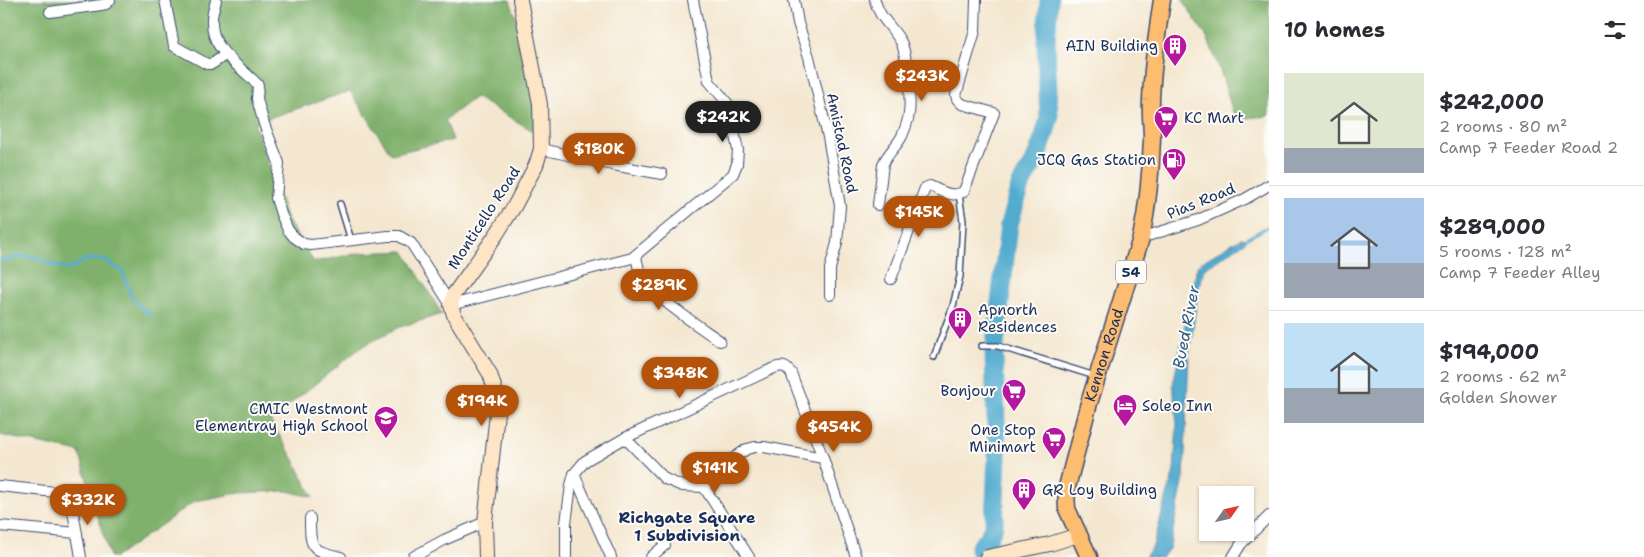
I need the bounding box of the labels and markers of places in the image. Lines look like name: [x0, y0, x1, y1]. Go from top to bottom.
building icon: AIN Building: [1162, 33, 1188, 67]
place label: AIN Building: [1065, 36, 1158, 56]
pin: $243K: [887, 59, 957, 102]
pin: $242K: [688, 100, 758, 143]
supermarket icon: KC Mart: [1153, 105, 1179, 139]
place label: KC Mart: [1184, 108, 1244, 128]
pin: $180K: [564, 132, 634, 175]
fuel station icon: JCQ Gas Station: [1161, 147, 1187, 181]
place label: JCQ Gas Station: [1037, 150, 1156, 170]
pin: $145K: [884, 196, 954, 238]
pin: $289K: [624, 268, 694, 311]
place label: Apnorth Residences: [978, 300, 1057, 337]
building icon: Apnorth Residences: [947, 306, 973, 340]
pin: $348K: [645, 356, 715, 399]
supermarket icon: Bonjour: [1001, 378, 1027, 412]
place label: Bonjour: [940, 381, 996, 401]
pin: $194K: [447, 384, 517, 427]
hotel icon: Soleo Inn: [1112, 393, 1138, 427]
place label: Soleo Inn: [1142, 396, 1212, 416]
place label: CMIC Westmont Elementray High School: [195, 399, 368, 436]
school or university icon: CMIC Westmont Elementray High School: [373, 405, 399, 439]
pin: $454K: [799, 410, 869, 453]
place label: One Stop Minimart: [969, 420, 1036, 457]
supermarket icon: One Stop Minimart: [1041, 426, 1067, 460]
pin: $141K: [680, 452, 750, 494]
building icon: GR Loy Building: [1011, 477, 1037, 511]
place label: GR Loy Building: [1042, 480, 1157, 500]
pin: $332K: [53, 484, 123, 526]

